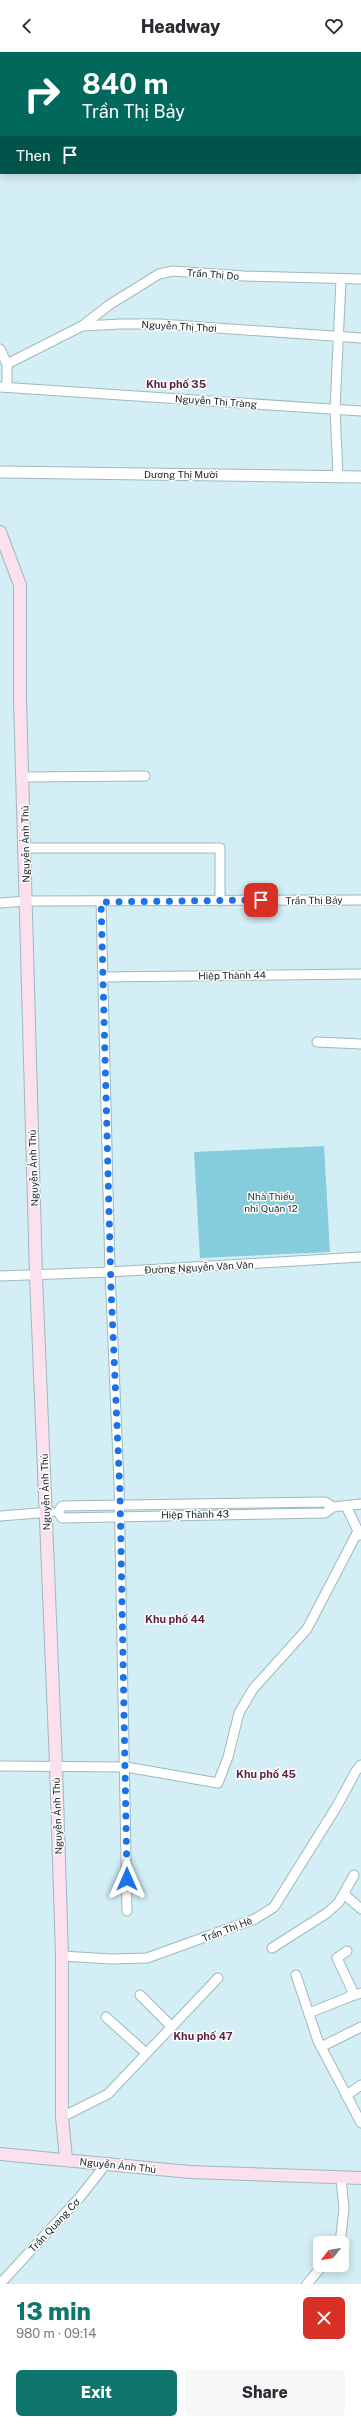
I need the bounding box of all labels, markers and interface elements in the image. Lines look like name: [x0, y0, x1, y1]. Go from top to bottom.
icon: back: [16, 15, 38, 37]
icon: heart: [323, 15, 345, 37]
text: Headway: [141, 16, 220, 37]
text: 840 m: [82, 67, 169, 100]
icon: right: [16, 68, 68, 120]
text: Trần Thị Bảy: [82, 101, 185, 122]
icon: arrive: [59, 144, 81, 166]
text: Then: [16, 147, 51, 164]
street label: Trần Thị Do: [187, 266, 240, 282]
street label: Nguyễn Thị Thơi: [141, 318, 217, 334]
district label: Khu phố 35: [146, 378, 206, 390]
street label: Nguyễn Thị Tràng: [175, 392, 257, 410]
street label: Dương Thị Mười: [144, 468, 218, 480]
street label: Nguyễn Ảnh Thủ: [18, 805, 32, 883]
pin: [244, 883, 278, 917]
icon: arrive: [250, 889, 272, 911]
street label: Trần Thị Bảy: [285, 893, 343, 906]
street label: Hiệp Thành 44: [198, 968, 266, 982]
street label: Nguyễn Ảnh Thủ: [26, 1129, 40, 1207]
park label: Nhà Thiếu nhi Quận 12: [244, 1190, 298, 1214]
street label: Đường Nguyễn Văn Vân: [144, 1258, 254, 1276]
street label: Nguyễn Ảnh Thủ: [38, 1453, 52, 1531]
street label: Hiệp Thành 43: [161, 1507, 229, 1521]
district label: Khu phố 44: [145, 1613, 205, 1625]
district label: Khu phố 45: [236, 1768, 296, 1780]
street label: Nguyễn Ảnh Thủ: [50, 1777, 64, 1855]
position arrow: [106, 1858, 148, 1900]
street label: Trần Thị Hè: [200, 1914, 254, 1944]
district label: Khu phố 47: [173, 2030, 233, 2042]
street label: Nguyễn Ảnh Thủ: [79, 2155, 157, 2175]
street label: Trần Quang Cơ: [26, 2196, 82, 2254]
north arrow: [313, 2236, 349, 2272]
map controls: [313, 2236, 349, 2272]
text: 13 min: [16, 2297, 91, 2325]
button: close: [303, 2297, 345, 2339]
text: 980 m · 09:14: [16, 2326, 96, 2341]
button: Exit: [16, 2370, 177, 2416]
button: Share: [185, 2370, 345, 2416]

